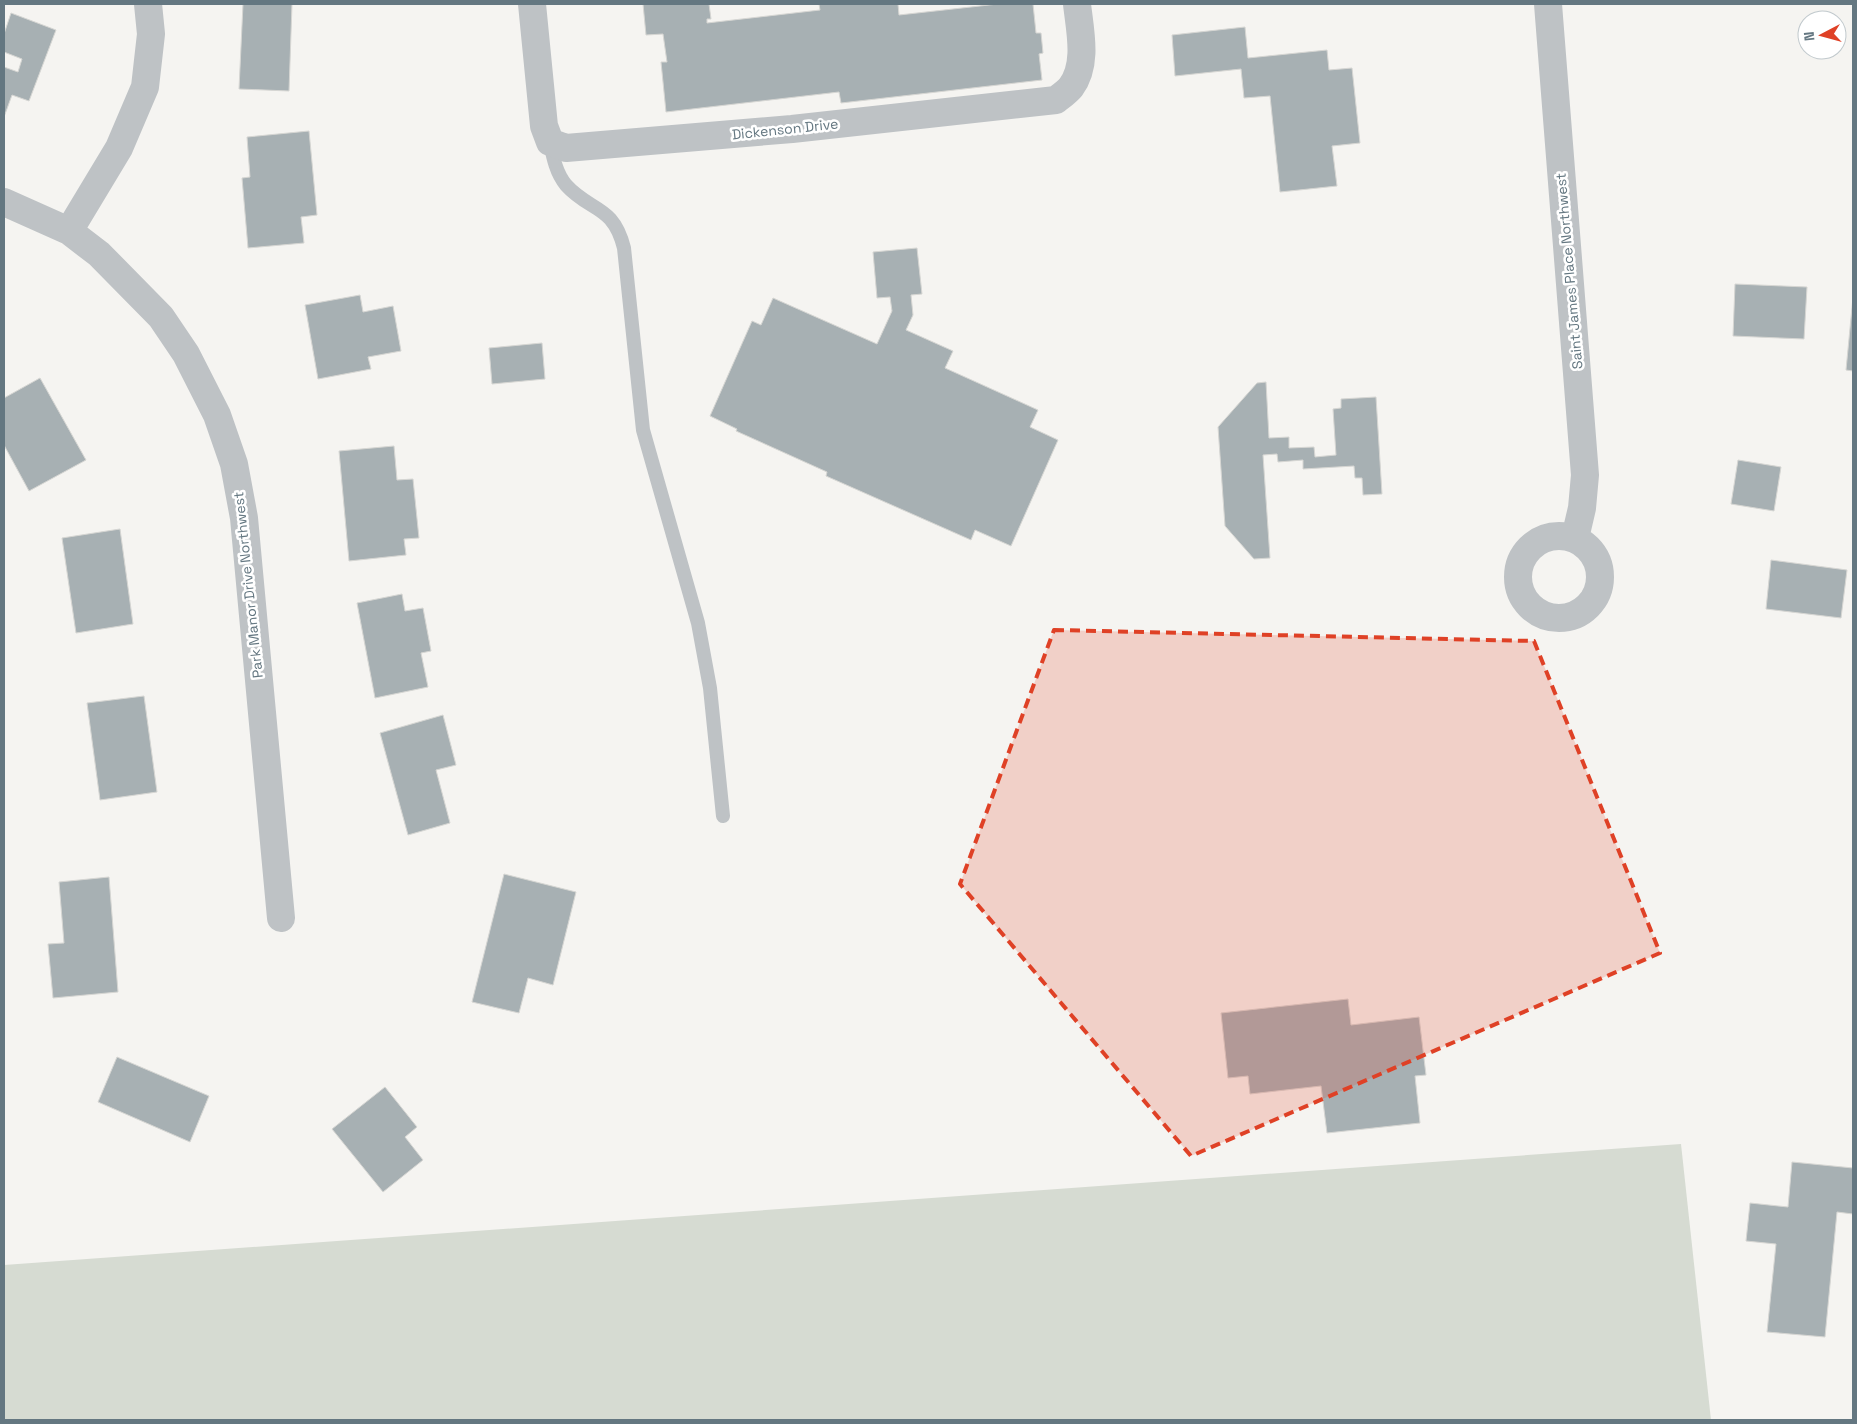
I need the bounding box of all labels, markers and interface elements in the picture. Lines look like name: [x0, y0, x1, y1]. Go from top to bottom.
north arrow: [1797, 10, 1847, 60]
text: N: [1800, 31, 1819, 42]
street label: Dickenson Drive: [731, 114, 839, 144]
street label: Saint James Place Northwest: [1551, 172, 1587, 370]
street label: Park Manor Drive Northwest: [229, 491, 267, 679]

